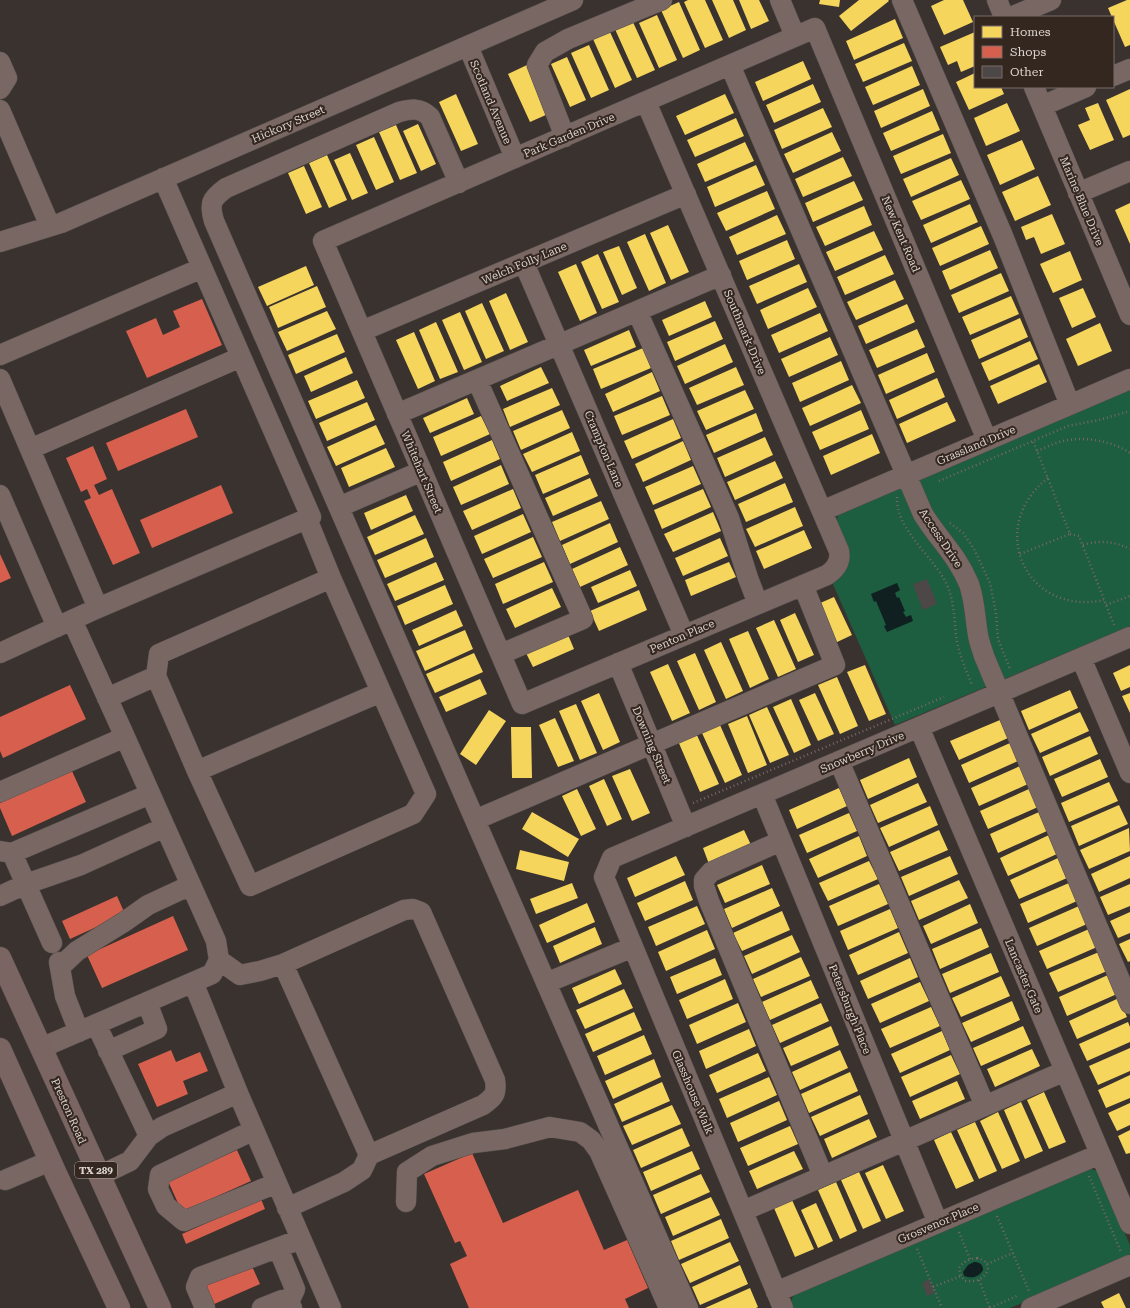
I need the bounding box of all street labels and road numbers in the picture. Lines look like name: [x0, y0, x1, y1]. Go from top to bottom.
street label: Scotland Avenue: [467, 58, 514, 146]
street label: Hickory Street: [250, 103, 327, 146]
street label: Park Garden Drive: [522, 110, 617, 161]
street label: Marine Blue Drive: [1057, 155, 1106, 248]
street label: New Kent Road: [879, 194, 922, 274]
street label: Welch Folly Lane: [480, 240, 569, 287]
street label: Southmark Drive: [721, 288, 768, 377]
street label: Crampton Lane: [581, 409, 626, 490]
street label: Grassland Drive: [935, 423, 1018, 468]
street label: Whitehart Street: [398, 429, 445, 515]
street label: Access Drive: [916, 506, 965, 570]
street label: Penton Place: [648, 617, 717, 656]
street label: Downing Street: [629, 705, 674, 786]
street label: Snowberry Drive: [818, 729, 906, 776]
street label: Lancaster Gate: [1002, 937, 1045, 1015]
street label: Petersburgh Place: [826, 962, 873, 1056]
street label: Glasshouse Walk: [669, 1048, 716, 1136]
street label: Preston Road: [48, 1076, 89, 1146]
road number: TX 289: [75, 1162, 117, 1178]
street label: Grosvenor Place: [896, 1201, 981, 1246]

